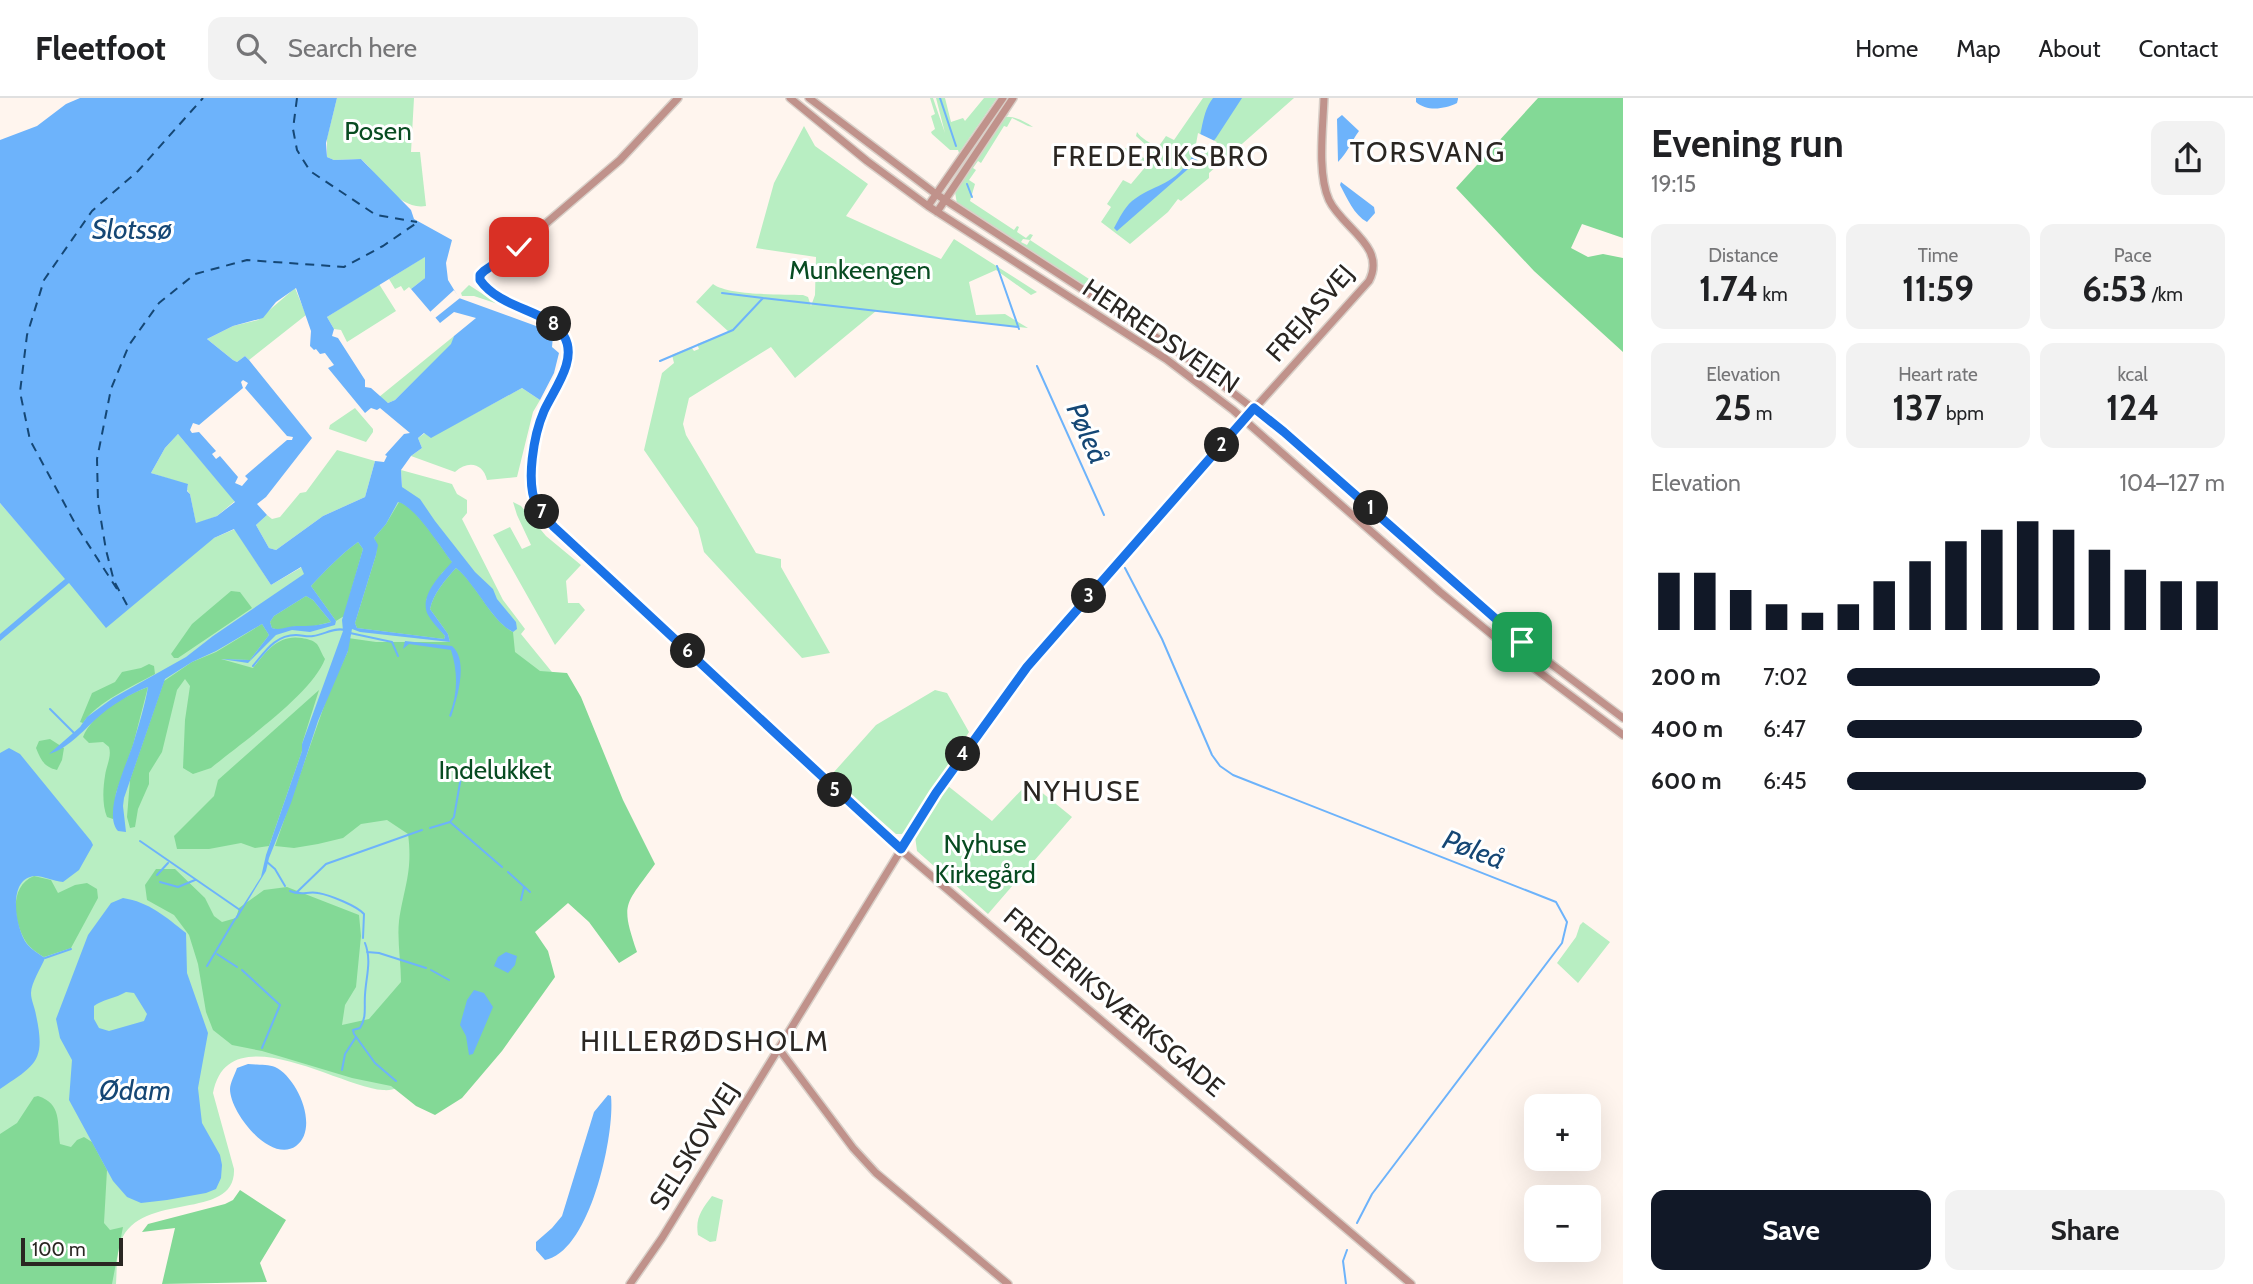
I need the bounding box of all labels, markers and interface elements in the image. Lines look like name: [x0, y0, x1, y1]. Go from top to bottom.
search box: [208, 17, 698, 80]
text: Fleetfoot: [35, 28, 166, 68]
icon: search: [232, 29, 270, 67]
text: Search here: [288, 32, 417, 64]
text: Home: [1855, 34, 1918, 63]
text: Map: [1956, 34, 2001, 63]
text: About: [2039, 34, 2101, 63]
text: Contact: [2139, 34, 2218, 63]
park label: Posen: [344, 115, 412, 147]
text: Evening run: [1651, 120, 1844, 167]
button: share: [2151, 121, 2225, 195]
district label: TORSVANG: [1350, 135, 1506, 169]
district label: FREDERIKSBRO: [1052, 139, 1270, 173]
text: 19:15: [1651, 170, 1696, 198]
water label: Slotssø: [92, 212, 173, 246]
pin: [489, 217, 549, 277]
icon: check: [500, 228, 538, 266]
text: Distance: [1708, 244, 1778, 267]
text: Time: [1918, 244, 1958, 267]
text: Pace: [2114, 244, 2152, 267]
park label: Munkeengen: [789, 254, 931, 286]
street label: FREJASVEJ: [1259, 258, 1361, 368]
text: 1.74: [1699, 267, 1758, 310]
text: 11:59: [1902, 267, 1974, 310]
text: 6:53: [2082, 267, 2147, 310]
street label: HERREDSVEJEN: [1077, 272, 1245, 400]
text: km: [1758, 283, 1788, 306]
text: /km: [2147, 283, 2183, 306]
pin: 8: [536, 306, 572, 342]
text: 8: [548, 312, 559, 335]
text: Elevation: [1706, 363, 1780, 386]
text: Heart rate: [1898, 363, 1978, 386]
text: kcal: [2118, 363, 2148, 386]
text: 25: [1714, 386, 1752, 429]
text: 137: [1892, 386, 1942, 429]
text: 124: [2106, 386, 2159, 429]
water label: Pøleå: [1060, 397, 1116, 469]
text: m: [1752, 402, 1772, 425]
text: bpm: [1942, 402, 1984, 425]
pin: 2: [1204, 428, 1240, 462]
text: 2: [1216, 433, 1227, 456]
text: Elevation: [1651, 469, 1741, 497]
text: 104–127 m: [2120, 469, 2225, 497]
pin: 1: [1354, 490, 1388, 526]
pin: 7: [524, 494, 560, 530]
text: 1: [1367, 496, 1374, 519]
text: 7: [537, 500, 546, 523]
pin: 3: [1072, 578, 1106, 614]
text: 3: [1083, 584, 1094, 607]
pin: [1492, 612, 1552, 672]
icon: arrive: [1503, 623, 1541, 661]
pin: 6: [670, 634, 706, 668]
text: 6: [682, 639, 693, 662]
text: 200 m: [1651, 663, 1721, 691]
text: 7:02: [1763, 663, 1807, 691]
text: 400 m: [1651, 715, 1723, 743]
text: 6:47: [1763, 715, 1806, 743]
pin: 4: [946, 736, 981, 772]
text: 4: [957, 742, 968, 765]
park label: Indelukket: [438, 754, 552, 786]
text: 600 m: [1651, 767, 1722, 795]
text: 6:45: [1763, 767, 1807, 795]
pin: 5: [818, 772, 852, 808]
district label: NYHUSE: [1022, 774, 1142, 808]
text: 5: [829, 778, 840, 801]
water label: Pøleå: [1438, 822, 1510, 876]
park label: Nyhuse Kirkegård: [934, 828, 1036, 890]
street label: FREDERIKSVÆRKSGADE: [997, 900, 1231, 1104]
district label: HILLERØDSHOLM: [580, 1024, 830, 1058]
water label: Ødam: [99, 1073, 171, 1107]
street label: SELSKOVVEJ: [642, 1076, 746, 1216]
map controls: [1524, 1094, 1601, 1262]
button: +: [1524, 1094, 1601, 1171]
button: −: [1524, 1185, 1601, 1262]
button: Save: [1651, 1190, 1931, 1270]
button: Share: [1945, 1190, 2225, 1270]
scale bar: [21, 1235, 122, 1267]
text: 100 m: [32, 1238, 86, 1261]

